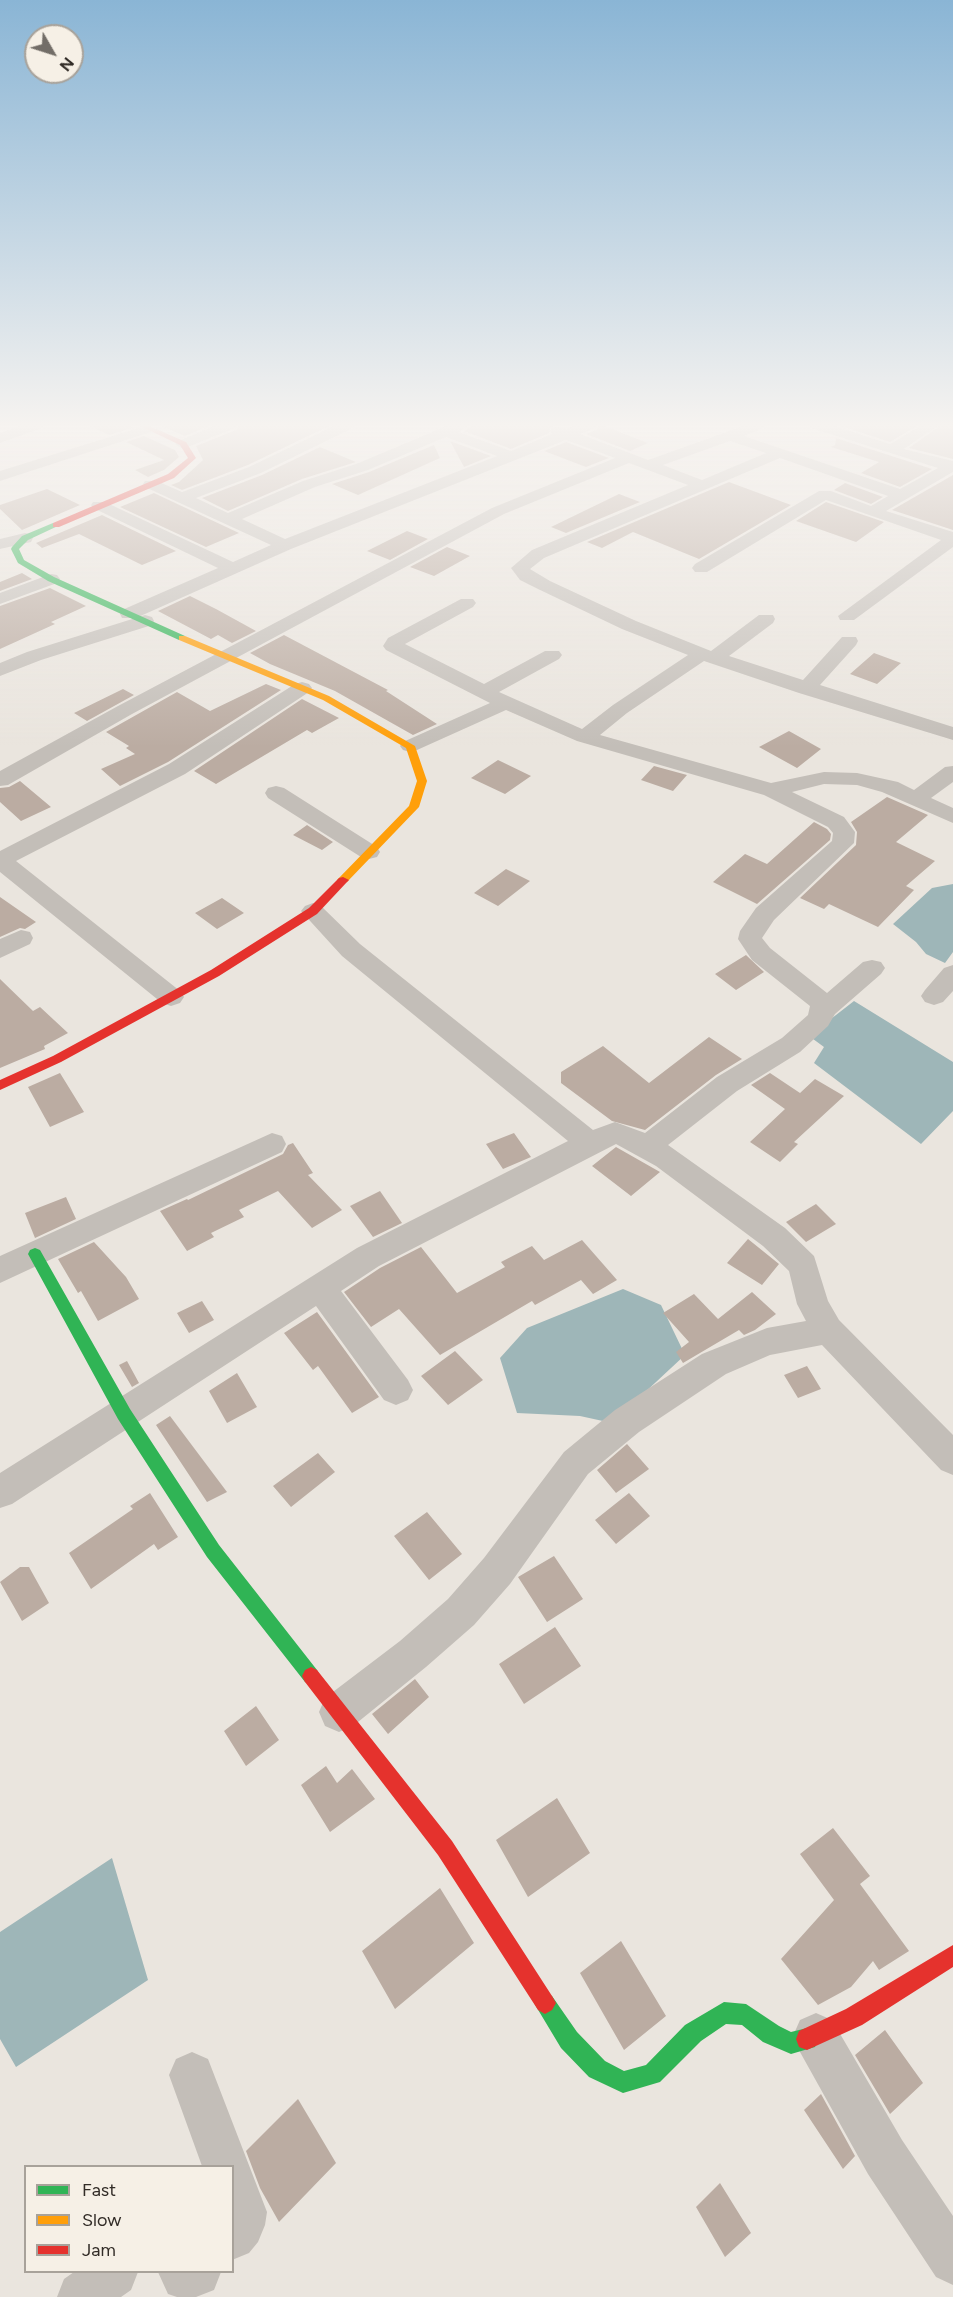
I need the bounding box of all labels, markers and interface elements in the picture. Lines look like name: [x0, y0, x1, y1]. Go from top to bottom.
north arrow: [24, 24, 84, 84]
text: N: [56, 54, 78, 75]
legend: [24, 2165, 234, 2273]
text: Fast: [82, 2179, 116, 2201]
text: Slow: [82, 2209, 121, 2231]
text: Jam: [82, 2239, 116, 2261]

